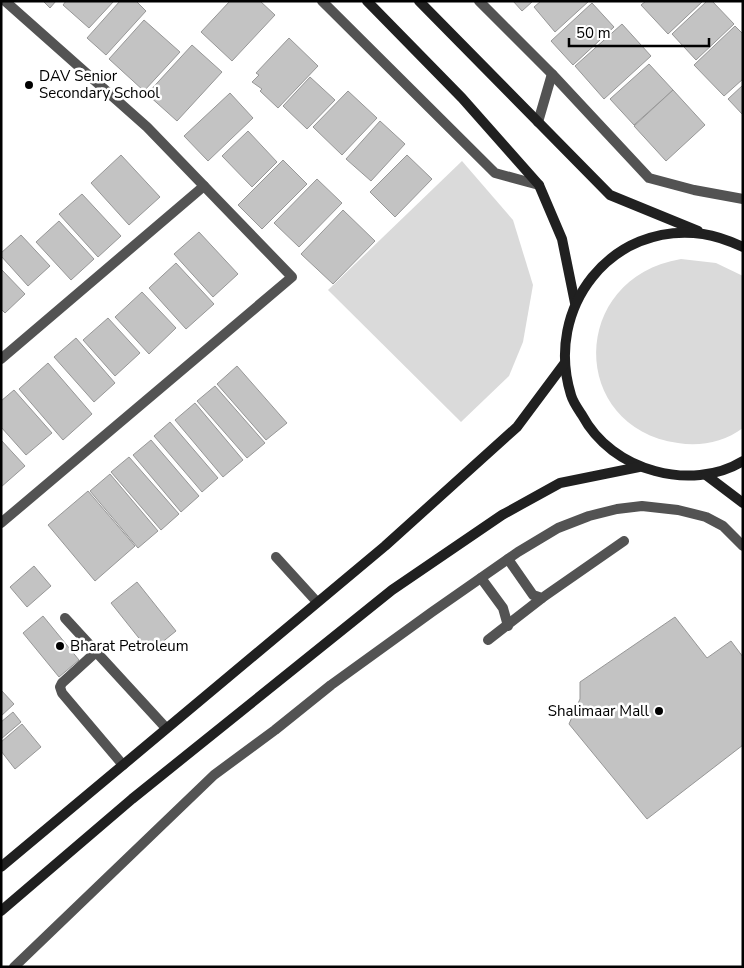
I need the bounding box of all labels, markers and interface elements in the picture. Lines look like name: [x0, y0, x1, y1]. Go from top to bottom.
scale bar: [569, 15, 709, 47]
text: 50 m: [576, 23, 611, 43]
place label: DAV Senior Secondary School: [39, 66, 160, 103]
marker: DAV Senior Secondary School: [23, 79, 35, 91]
place label: Bharat Petroleum: [70, 636, 189, 656]
marker: Bharat Petroleum: [54, 640, 66, 652]
place label: Shalimaar Mall: [548, 701, 650, 721]
marker: Shalimaar Mall: [653, 705, 665, 717]

